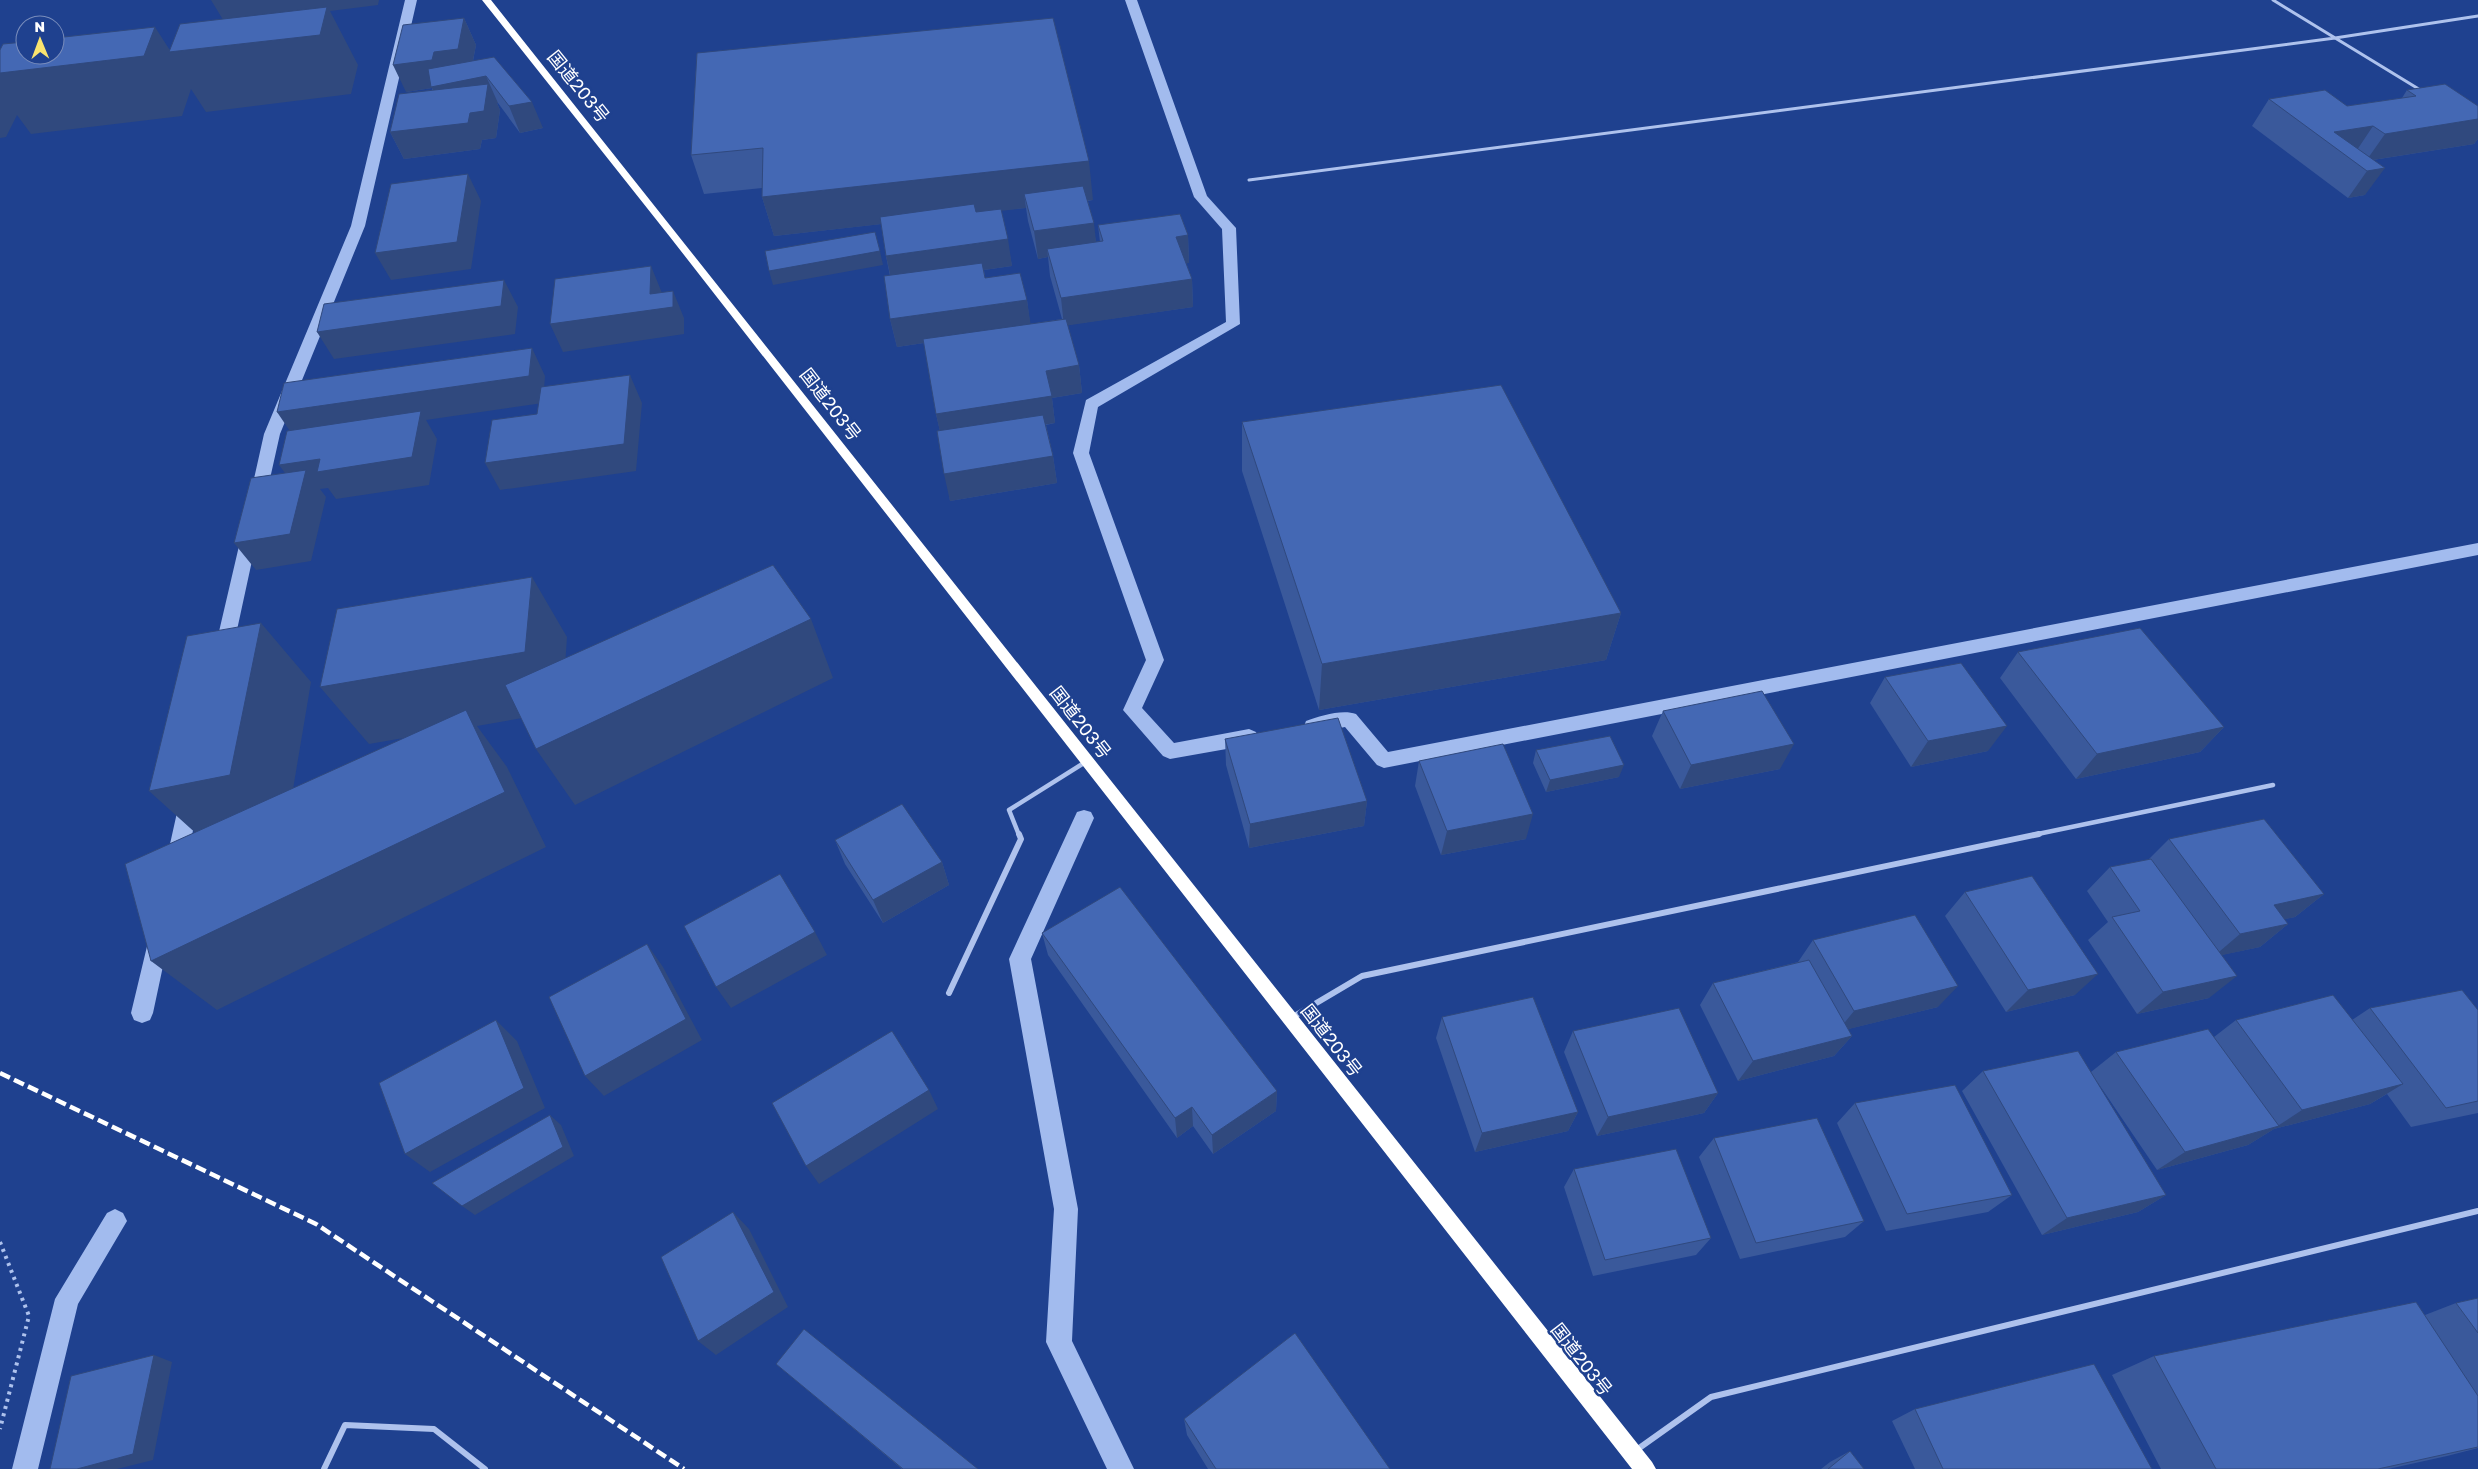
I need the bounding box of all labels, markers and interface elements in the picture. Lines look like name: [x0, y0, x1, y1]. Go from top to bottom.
north arrow: [15, 15, 65, 65]
text: N: [34, 18, 45, 35]
street label: 国道203号: [543, 46, 615, 126]
street label: 国道203号: [796, 363, 866, 445]
street label: 国道203号: [1046, 681, 1116, 763]
street label: 国道203号: [1297, 999, 1367, 1081]
street label: 国道203号: [1547, 1318, 1617, 1400]

